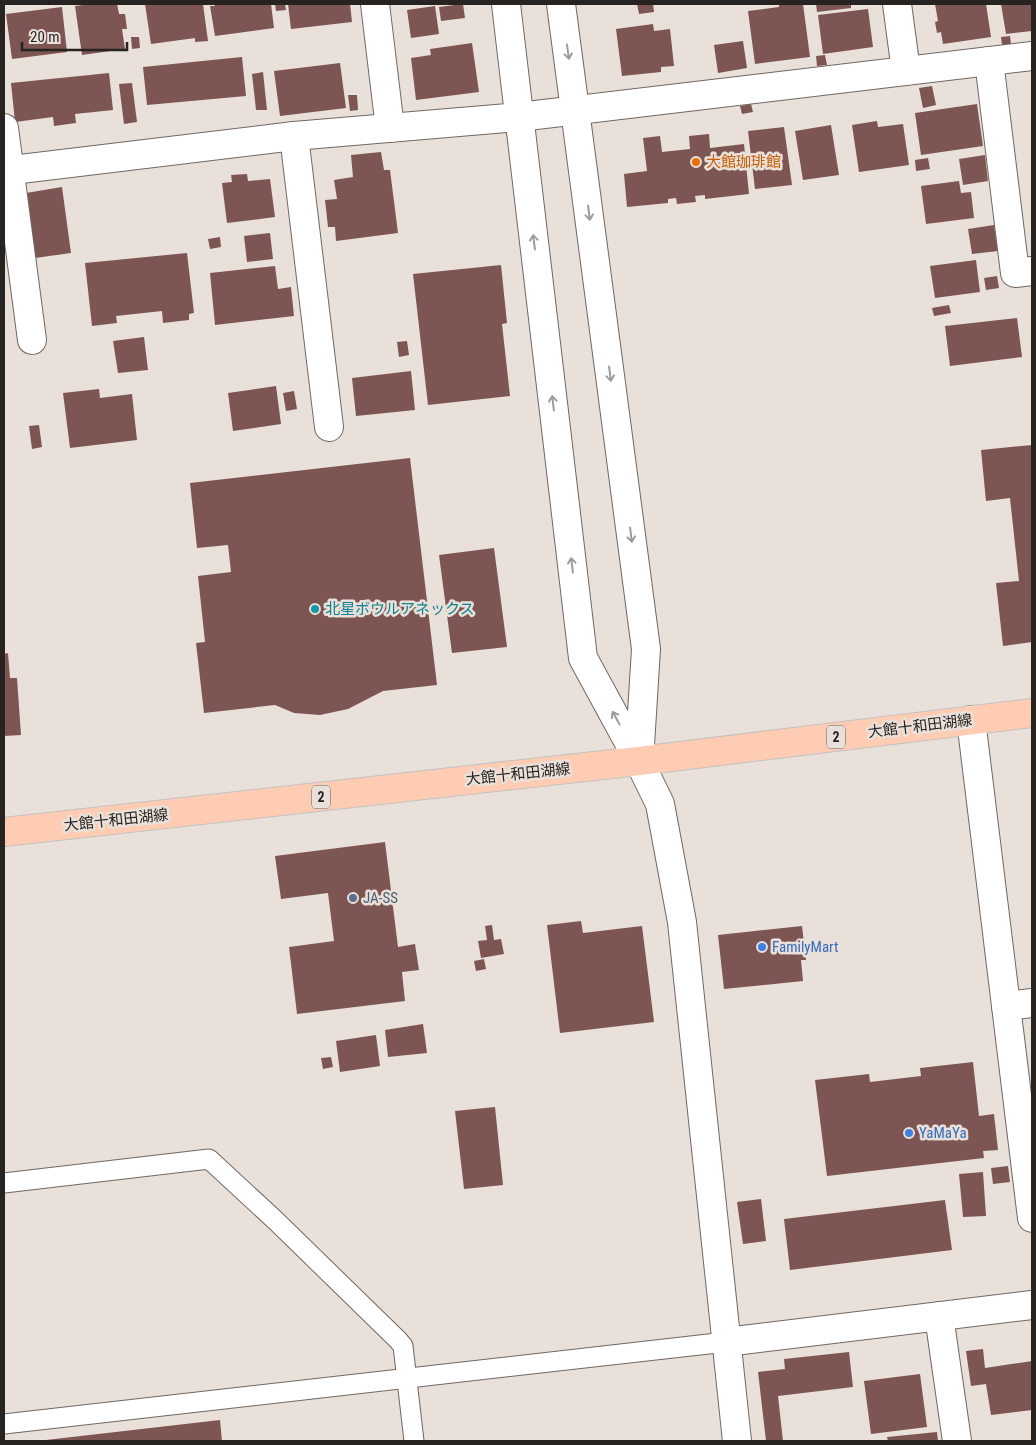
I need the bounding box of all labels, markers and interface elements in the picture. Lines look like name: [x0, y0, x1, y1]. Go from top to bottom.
scale bar: [22, 20, 128, 52]
text: 20 m: [30, 28, 60, 46]
one-way arrow: [563, 44, 573, 60]
place label: 大館珈琲館: [706, 153, 781, 171]
marker: 大館珈琲館: [690, 156, 702, 168]
one-way arrow: [584, 205, 594, 221]
one-way arrow: [528, 234, 538, 250]
one-way arrow: [605, 366, 615, 382]
one-way arrow: [548, 395, 558, 411]
one-way arrow: [626, 527, 636, 543]
one-way arrow: [567, 557, 577, 573]
place label: 北星ボウルアネックス: [325, 600, 475, 618]
marker: 北星ボウルアネックス: [309, 603, 321, 615]
one-way arrow: [611, 711, 620, 726]
street label: 大館十和田湖線: [867, 711, 973, 741]
road number: 2: [827, 726, 845, 749]
street label: 大館十和田湖線: [465, 760, 571, 788]
road number: 2: [312, 786, 330, 809]
street label: 大館十和田湖線: [63, 806, 169, 834]
place label: JA-SS: [363, 889, 398, 907]
marker: JA-SS: [347, 892, 359, 904]
place label: FamilyMart: [772, 938, 838, 956]
marker: FamilyMart: [756, 941, 768, 953]
place label: YaMaYa: [919, 1124, 967, 1142]
marker: YaMaYa: [903, 1127, 915, 1139]

